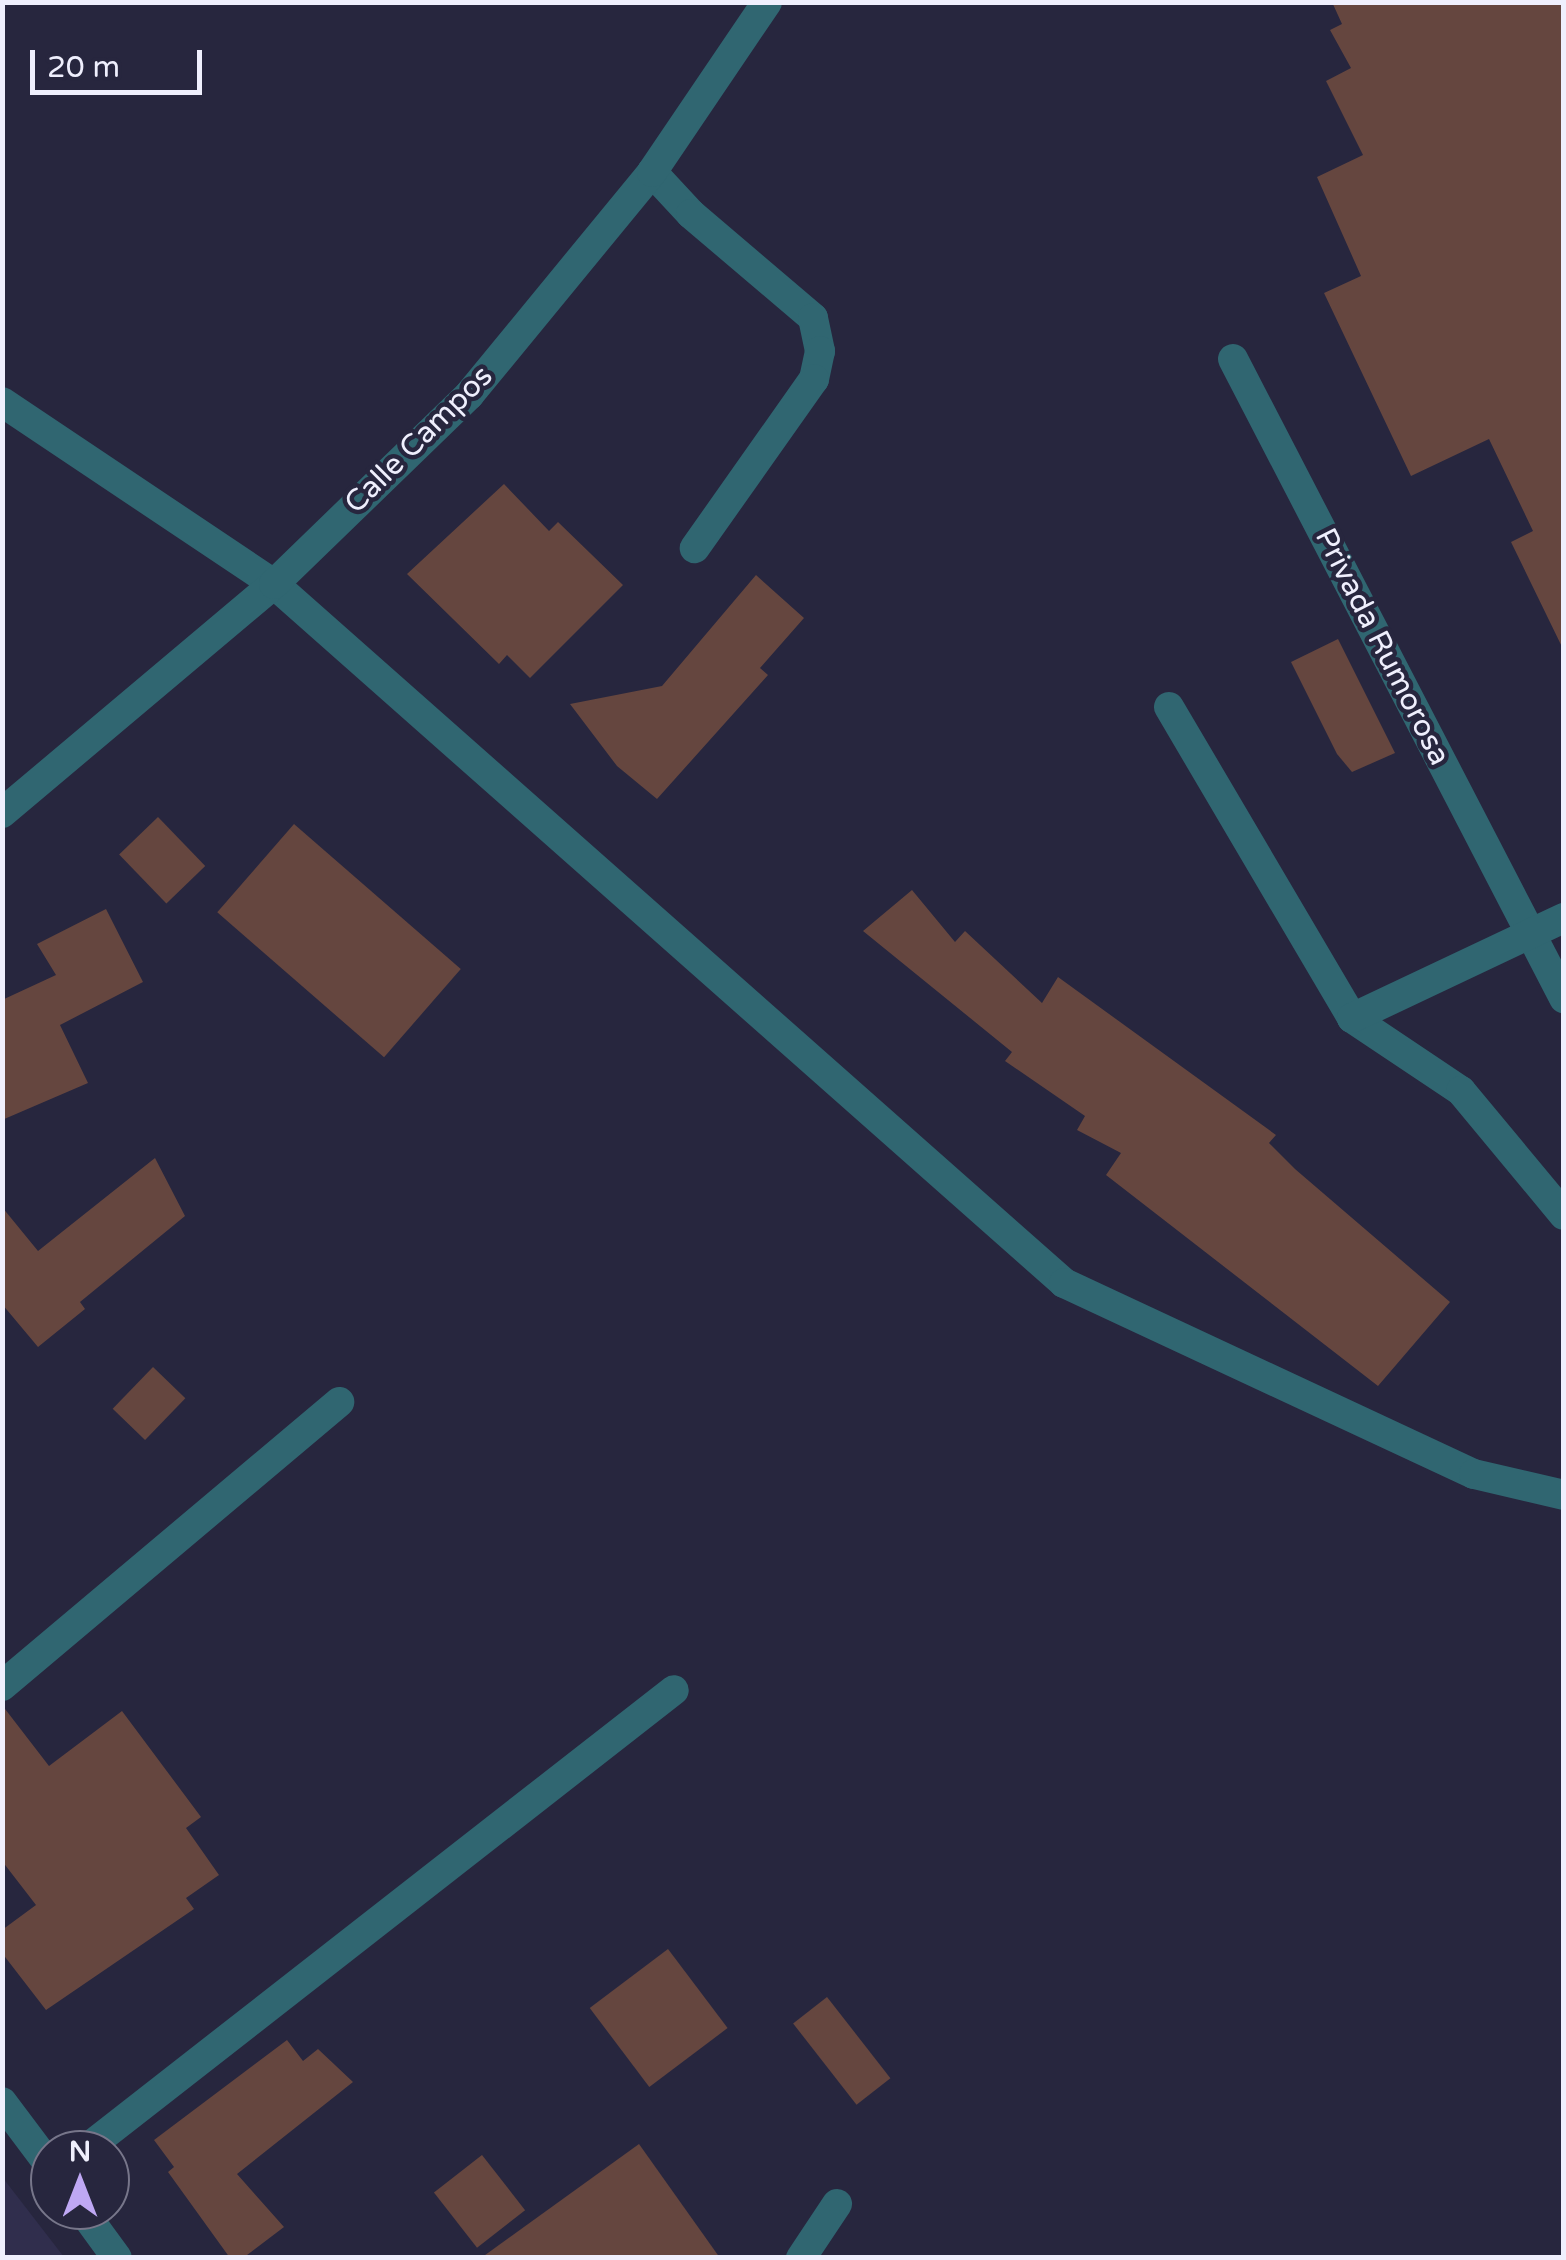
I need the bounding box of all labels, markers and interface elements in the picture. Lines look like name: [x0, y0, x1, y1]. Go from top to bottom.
scale bar: [35, 30, 208, 92]
text: 20 m: [47, 49, 120, 86]
street label: Calle Campos: [338, 359, 500, 521]
street label: Privada Rumorosa: [1307, 523, 1457, 771]
north arrow: [30, 2130, 130, 2230]
text: N: [69, 2135, 91, 2169]

